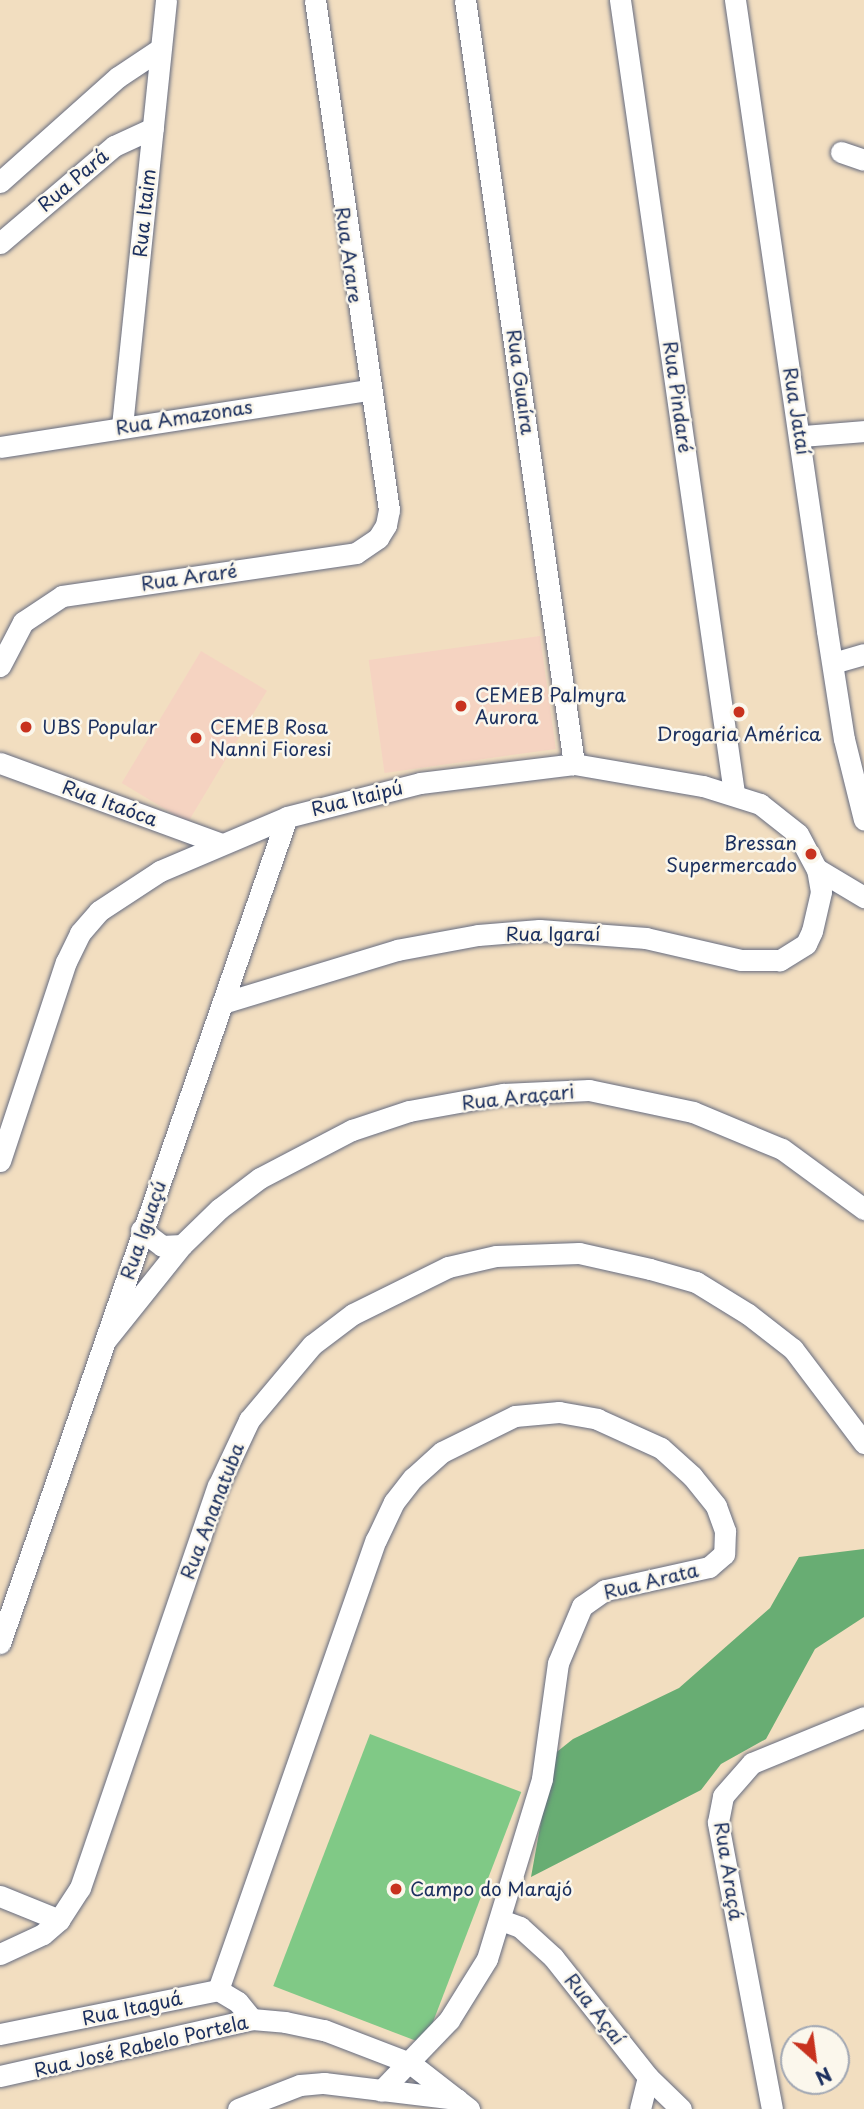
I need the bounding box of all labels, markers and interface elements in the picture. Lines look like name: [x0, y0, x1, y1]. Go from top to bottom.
street label: Rua Pará: [33, 144, 113, 216]
street label: Rua Itaim: [128, 167, 160, 259]
street label: Rua Arare: [331, 205, 367, 305]
street label: Rua Guaíra: [502, 328, 540, 436]
street label: Rua Pindaré: [659, 339, 697, 455]
street label: Rua Jataí: [779, 365, 815, 457]
street label: Rua Amazonas: [114, 395, 254, 439]
street label: Rua Araré: [139, 559, 239, 595]
place label: CEMEB Palmyra Aurora: [475, 684, 625, 728]
marker: CEMEB Palmyra Aurora: [453, 698, 469, 714]
marker: Drogaria América: [731, 704, 747, 720]
place label: UBS Popular: [42, 716, 157, 738]
place label: CEMEB Rosa Nanni Fioresi: [210, 716, 331, 760]
marker: UBS Popular: [16, 717, 36, 737]
place label: Drogaria América: [656, 723, 822, 745]
marker: CEMEB Rosa Nanni Fioresi: [188, 730, 204, 746]
street label: Rua Itaóca: [59, 775, 161, 831]
street label: Rua Itaipú: [309, 776, 405, 820]
place label: Bressan Supermercado: [666, 832, 797, 876]
marker: Bressan Supermercado: [803, 846, 819, 862]
street label: Rua Igaraí: [505, 923, 601, 945]
street label: Rua Araçari: [460, 1080, 576, 1114]
street label: Rua Iguaçú: [115, 1177, 171, 1283]
street label: Rua Ananatuba: [175, 1439, 249, 1583]
street label: Rua Arata: [601, 1558, 701, 1604]
street label: Rua Araçá: [710, 1820, 748, 1922]
place label: Campo do Marajó: [410, 1878, 574, 1900]
marker: Campo do Marajó: [388, 1881, 404, 1897]
street label: Rua Açaí: [560, 1969, 630, 2049]
street label: Rua Itaguá: [80, 1986, 184, 2030]
street label: Rua José Rabelo Portela: [31, 2010, 251, 2082]
north arrow: [780, 2025, 850, 2095]
text: N: [811, 2061, 837, 2093]

